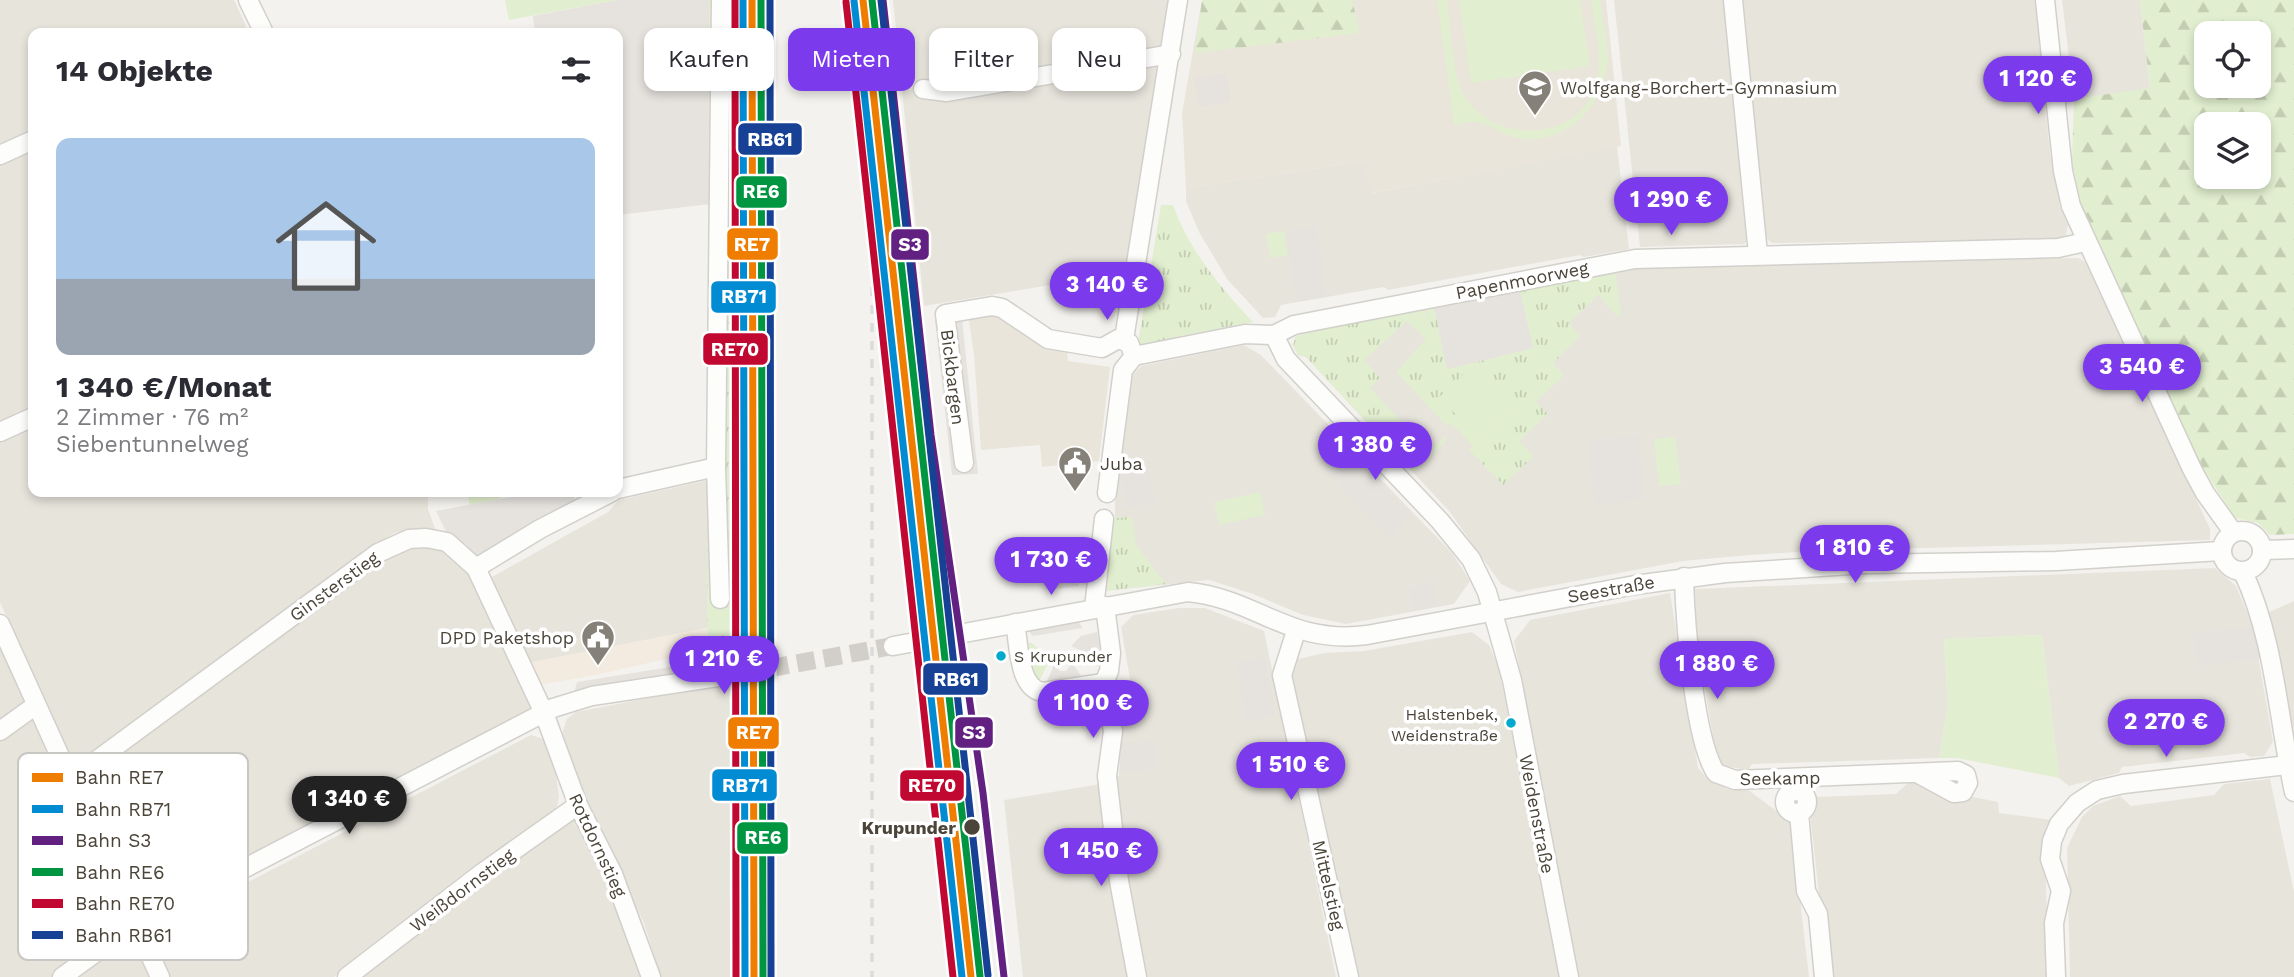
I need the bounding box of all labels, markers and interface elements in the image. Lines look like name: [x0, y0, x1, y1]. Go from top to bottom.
map controls: [2194, 21, 2271, 189]
button: locate: [2194, 21, 2271, 98]
chip: Kaufen: [644, 28, 774, 91]
chip: Mieten: [788, 28, 915, 91]
chip: Filter: [929, 28, 1038, 91]
chip: Neu: [1052, 28, 1146, 91]
icon: filters: [557, 51, 595, 89]
text: 14 Objekte: [56, 53, 213, 88]
pin: 1 120 €: [1973, 57, 2103, 116]
text: 1 120 €: [1999, 65, 2077, 92]
school or university icon: Wolfgang-Borchert-Gymnasium: [1516, 68, 1554, 117]
place label: Wolfgang-Borchert-Gymnasium: [1560, 77, 1837, 98]
button: layers: [2194, 112, 2271, 189]
line badge: RB61: [737, 122, 803, 156]
text: RB61: [747, 128, 793, 151]
line badge: RE6: [735, 175, 788, 209]
pin: 1 290 €: [1606, 177, 1736, 237]
text: RE6: [743, 180, 780, 203]
icon: home: [263, 183, 389, 309]
text: 1 290 €: [1630, 186, 1712, 213]
line badge: RE7: [726, 227, 779, 261]
line badge: S3: [890, 228, 930, 261]
text: RE7: [734, 233, 770, 256]
text: S3: [898, 233, 922, 256]
street label: Papenmoorweg: [1454, 257, 1591, 303]
pin: 3 140 €: [1042, 262, 1172, 322]
text: 3 140 €: [1066, 271, 1148, 298]
line badge: RB71: [710, 280, 777, 314]
text: RB71: [721, 285, 767, 308]
street label: Bickbargen: [937, 328, 969, 426]
line badge: RE70: [702, 332, 769, 366]
text: RE70: [711, 338, 759, 361]
pin: 3 540 €: [2077, 344, 2207, 404]
text: 3 540 €: [2099, 353, 2185, 380]
text: 1 340 €/Monat: [56, 369, 271, 404]
text: 2 Zimmer · 76 m²: [56, 404, 248, 431]
pin: 1 380 €: [1310, 422, 1440, 482]
text: Siebentunnelweg: [56, 431, 248, 458]
text: 1 380 €: [1334, 431, 1416, 458]
public building icon: Juba: [1056, 444, 1094, 493]
place label: Juba: [1100, 453, 1143, 474]
pin: 1 810 €: [1790, 526, 1920, 585]
text: 1 810 €: [1816, 534, 1894, 561]
pin: 1 730 €: [986, 538, 1116, 597]
street label: Ginsterstieg: [285, 546, 383, 625]
text: 1 730 €: [1010, 546, 1092, 573]
street label: Seestraße: [1566, 571, 1656, 607]
public building icon: DPD Paketshop: [579, 618, 617, 667]
place label: DPD Paketshop: [440, 627, 574, 648]
pin: 1 210 €: [659, 636, 789, 696]
pin: 1 880 €: [1652, 642, 1782, 701]
text: 1 210 €: [685, 645, 763, 672]
place label: S Krupunder: [1014, 647, 1113, 666]
marker: S Krupunder: [994, 649, 1008, 663]
text: 1 880 €: [1676, 650, 1758, 677]
line badge: RB61: [922, 662, 989, 696]
text: RB61: [933, 668, 979, 691]
pin: 1 100 €: [1028, 680, 1158, 740]
text: 1 100 €: [1054, 689, 1132, 716]
pin: 2 270 €: [2101, 700, 2231, 759]
place label: Halstenbek, Weidenstraße: [1391, 705, 1498, 745]
text: 2 270 €: [2124, 708, 2208, 735]
line badge: RE7: [727, 716, 780, 750]
line badge: S3: [954, 716, 994, 749]
marker: Halstenbek, Weidenstraße: [1504, 716, 1518, 730]
text: RE7: [736, 721, 772, 744]
text: S3: [962, 721, 986, 744]
pin: 1 510 €: [1226, 742, 1356, 802]
text: 1 510 €: [1252, 751, 1330, 778]
legend: [18, 753, 248, 960]
street label: Weidenstraße: [1515, 753, 1559, 875]
text: Bahn RE7: [75, 766, 164, 789]
street label: Seekamp: [1739, 767, 1821, 789]
line badge: RB71: [711, 768, 778, 802]
line badge: RE70: [899, 769, 965, 802]
text: RB71: [722, 774, 768, 797]
text: RE70: [908, 774, 956, 797]
pin: 1 340 €: [284, 776, 414, 836]
text: 1 340 €: [308, 785, 390, 812]
street label: Rotdornstieg: [565, 790, 631, 901]
text: Bahn RB71: [75, 798, 171, 821]
place label: Krupunder: [862, 817, 956, 838]
marker: Krupunder: [962, 817, 982, 837]
line badge: RE6: [736, 821, 789, 855]
text: RE6: [745, 826, 782, 849]
pin: 1 450 €: [1036, 828, 1166, 888]
text: Bahn S3: [75, 829, 151, 852]
text: 1 450 €: [1060, 837, 1142, 864]
street label: Mittelstieg: [1308, 838, 1350, 932]
street label: Weißdornstieg: [406, 844, 519, 936]
text: Bahn RE6: [75, 861, 164, 884]
text: Bahn RE70: [75, 892, 175, 915]
text: Bahn RB61: [75, 924, 172, 947]

